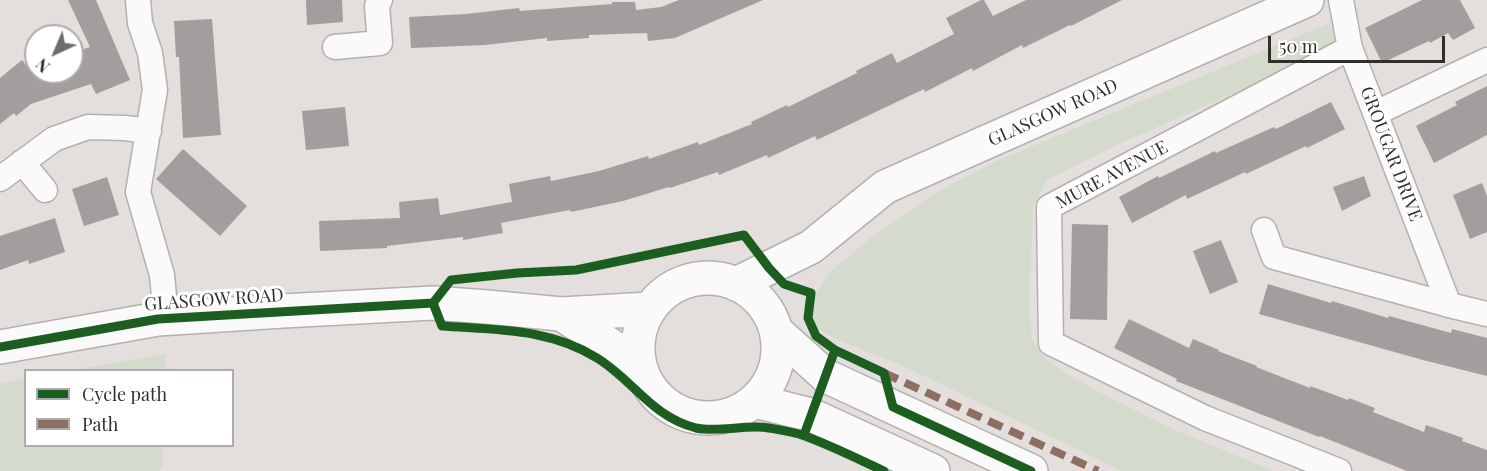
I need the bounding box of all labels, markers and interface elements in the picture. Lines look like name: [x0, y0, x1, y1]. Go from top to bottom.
north arrow: [24, 24, 84, 84]
scale bar: [1271, 24, 1448, 62]
text: 50 m: [1279, 34, 1318, 58]
text: N: [31, 54, 54, 77]
street label: GLASGOW ROAD: [985, 75, 1121, 151]
street label: GROUGAR DRIVE: [1355, 84, 1427, 224]
street label: MURE AVENUE: [1052, 136, 1172, 214]
street label: GLASGOW ROAD: [144, 284, 284, 316]
legend: [24, 369, 234, 447]
text: Cycle path: [82, 382, 167, 406]
text: Path: [82, 412, 118, 436]

